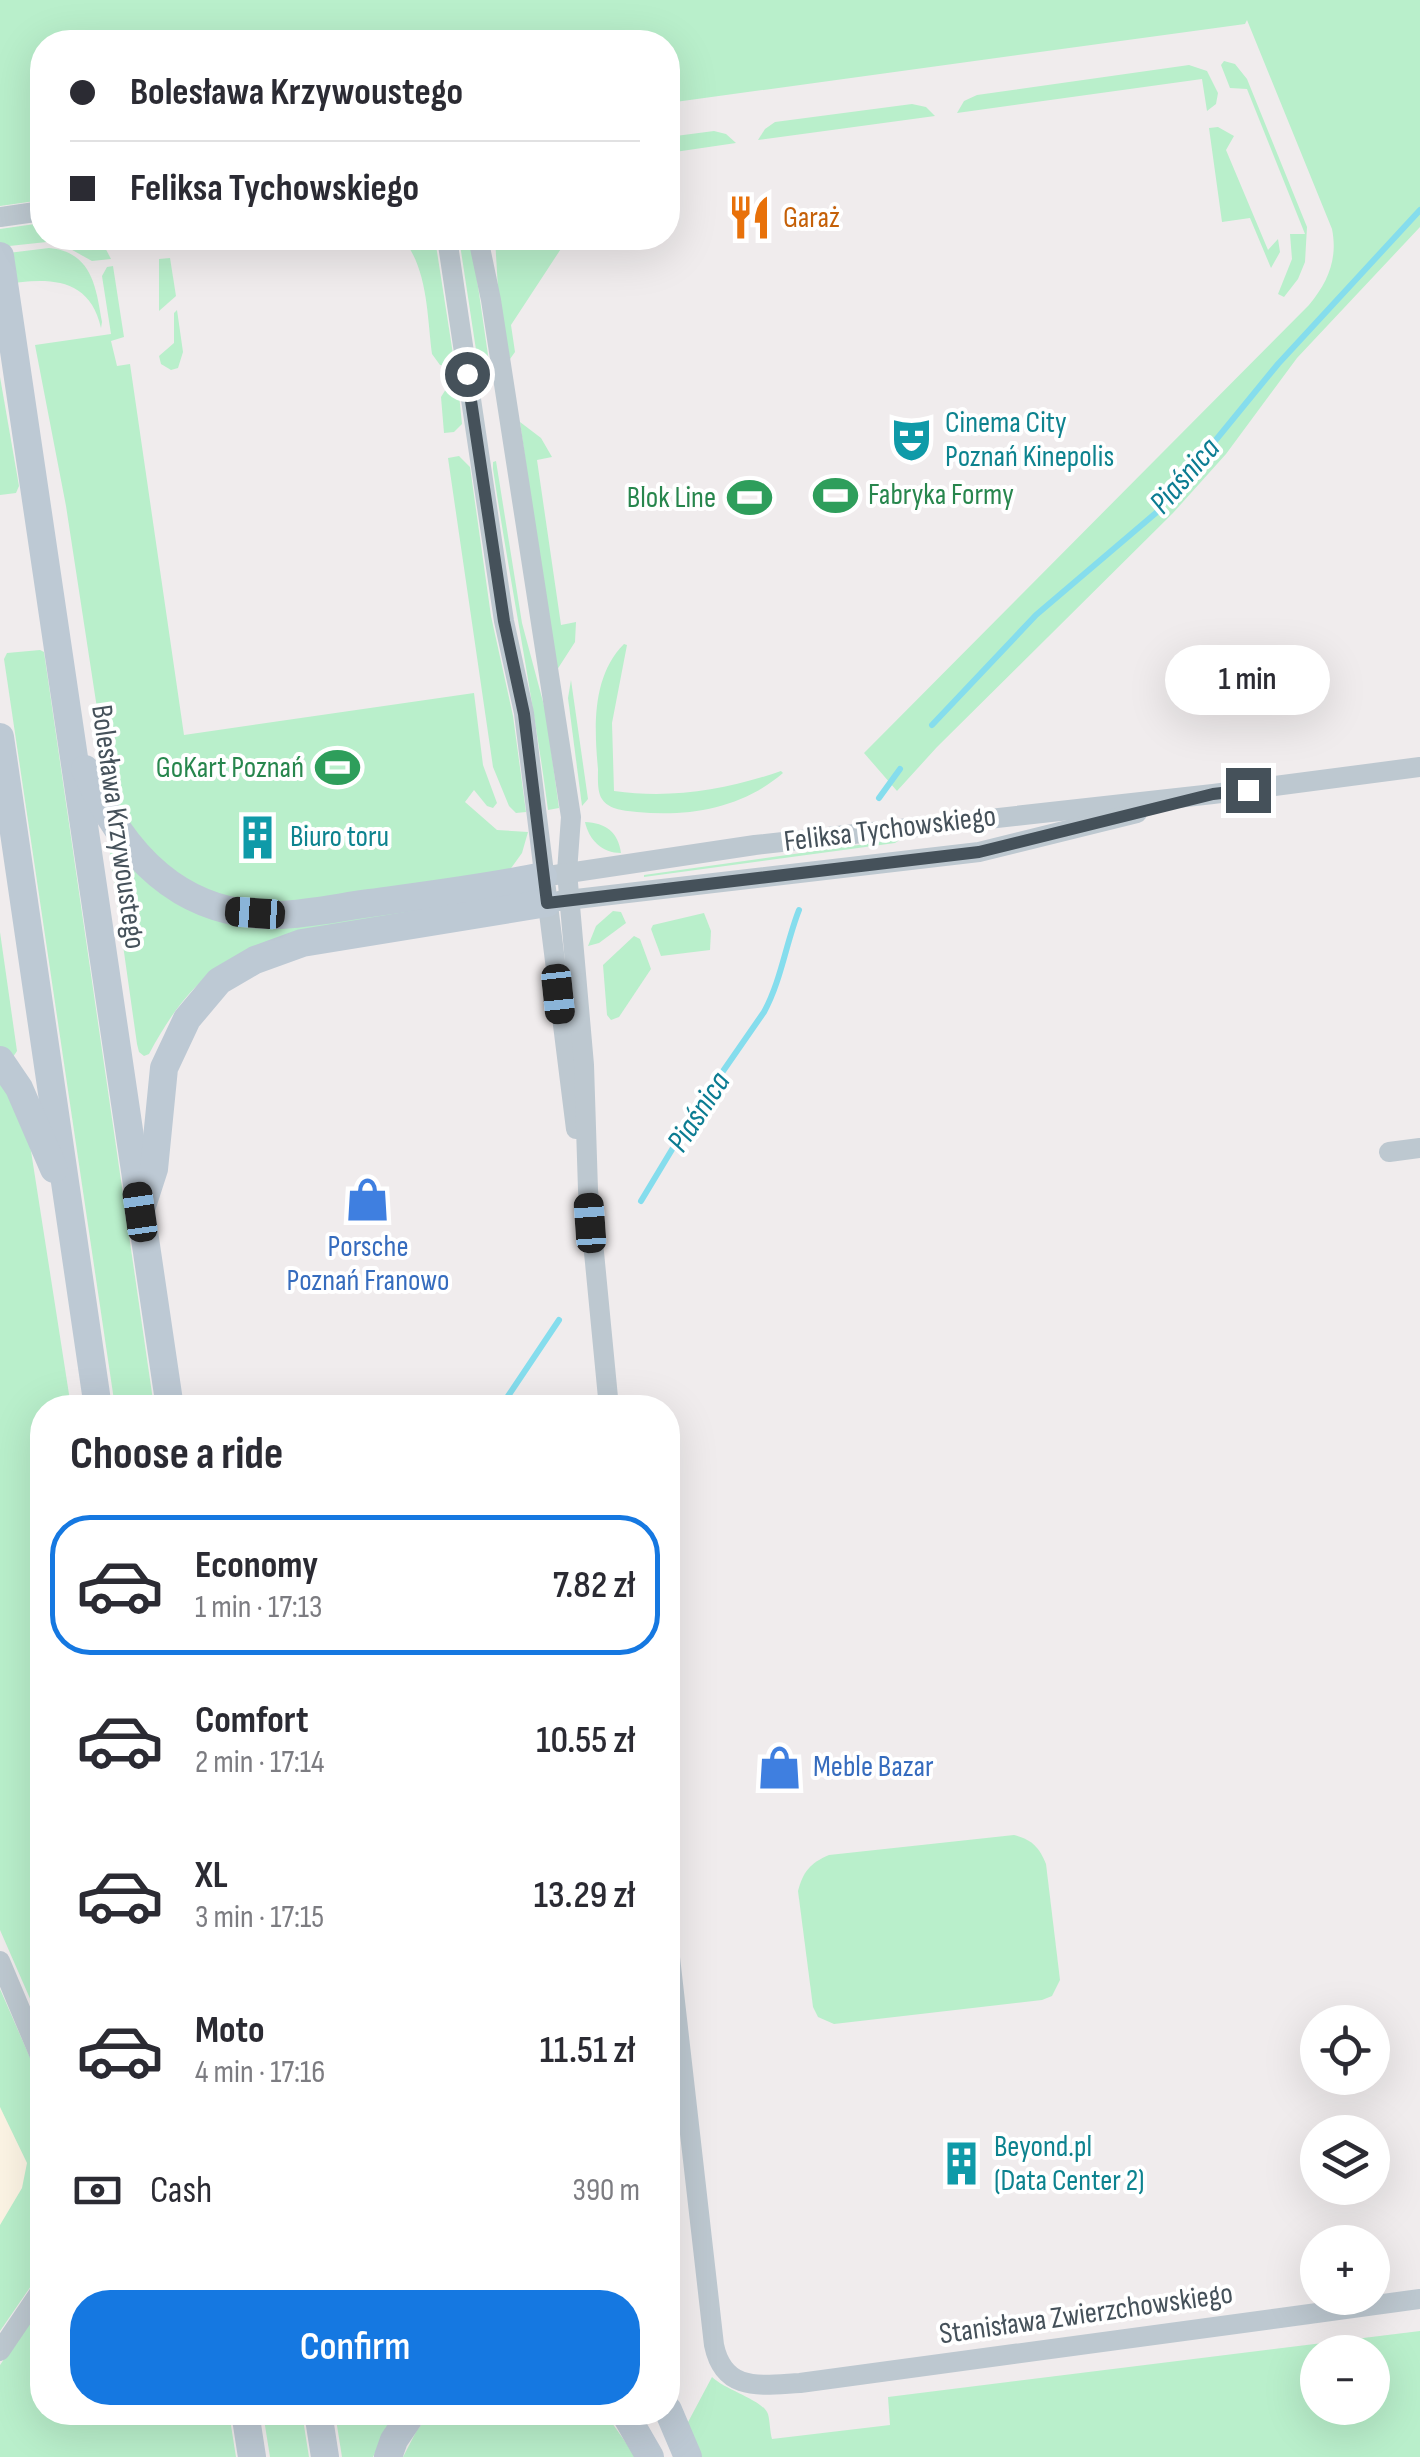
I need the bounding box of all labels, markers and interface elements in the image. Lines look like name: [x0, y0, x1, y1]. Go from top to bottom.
text: Bolesława Krzywoustego: [130, 70, 463, 115]
text: Feliksa Tychowskiego: [130, 166, 419, 211]
restaurant icon: Garaż: [726, 194, 774, 242]
place label: Garaż: [783, 200, 840, 236]
route start: [445, 352, 490, 397]
place label: Cinema City Poznań Kinepolis: [945, 405, 1114, 475]
theatre icon: Cinema City Poznań Kinepolis: [888, 416, 936, 464]
water label: Piaśnica: [1141, 430, 1229, 522]
sports icon: Fabryka Formy: [811, 471, 859, 519]
sports icon: Blok Line: [725, 474, 773, 522]
place label: Fabryka Formy: [868, 477, 1014, 513]
place label: Blok Line: [627, 480, 716, 516]
callout: 1 min: [1166, 645, 1330, 715]
text: 1 min: [1218, 660, 1277, 699]
street label: Bolesława Krzywoustego: [83, 703, 153, 951]
sports icon: GoKart Poznań: [313, 744, 361, 792]
place label: GoKart Poznań: [156, 750, 304, 786]
route end: [1226, 768, 1271, 813]
street label: Feliksa Tychowskiego: [782, 798, 998, 860]
building icon: Biuro toru: [233, 813, 281, 861]
place label: Biuro toru: [290, 819, 389, 855]
car: [224, 896, 286, 930]
car: [540, 963, 576, 1025]
water label: Piaśnica: [659, 1064, 739, 1160]
shop icon: Porsche Poznań Franowo: [344, 1176, 392, 1224]
car: [121, 1180, 159, 1244]
car: [573, 1192, 607, 1254]
place label: Porsche Poznań Franowo: [287, 1229, 450, 1299]
text: Choose a ride: [70, 1427, 283, 1482]
icon: car: [75, 1540, 165, 1630]
text: Economy: [195, 1543, 318, 1588]
text: 7.82 zł: [553, 1563, 635, 1608]
text: 1 min · 17:13: [195, 1588, 322, 1627]
icon: car: [75, 1695, 165, 1785]
text: Comfort: [195, 1698, 309, 1743]
text: 10.55 zł: [536, 1718, 635, 1763]
text: 2 min · 17:14: [195, 1743, 324, 1782]
shop icon: Meble Bazar: [756, 1743, 804, 1791]
place label: Meble Bazar: [813, 1749, 934, 1785]
icon: car: [75, 1850, 165, 1940]
text: XL: [195, 1853, 228, 1898]
text: 13.29 zł: [534, 1873, 635, 1918]
text: 3 min · 17:15: [195, 1898, 324, 1937]
icon: car: [75, 2005, 165, 2095]
map controls: [1300, 2005, 1390, 2425]
button: locate: [1300, 2005, 1390, 2095]
text: Moto: [195, 2008, 265, 2053]
text: 11.51 zł: [540, 2028, 635, 2073]
text: 4 min · 17:16: [195, 2053, 325, 2092]
button: layers: [1300, 2115, 1390, 2205]
place label: Beyond.pl (Data Center 2): [994, 2129, 1145, 2199]
building icon: Beyond.pl (Data Center 2): [937, 2140, 985, 2188]
icon: cash: [70, 2163, 125, 2218]
text: Cash: [150, 2168, 212, 2213]
text: 390 m: [573, 2171, 640, 2210]
button: +: [1300, 2225, 1390, 2315]
street label: Stanisława Zwierzchowskiego: [937, 2276, 1235, 2352]
button: Confirm: [70, 2290, 640, 2405]
button: −: [1300, 2335, 1390, 2425]

